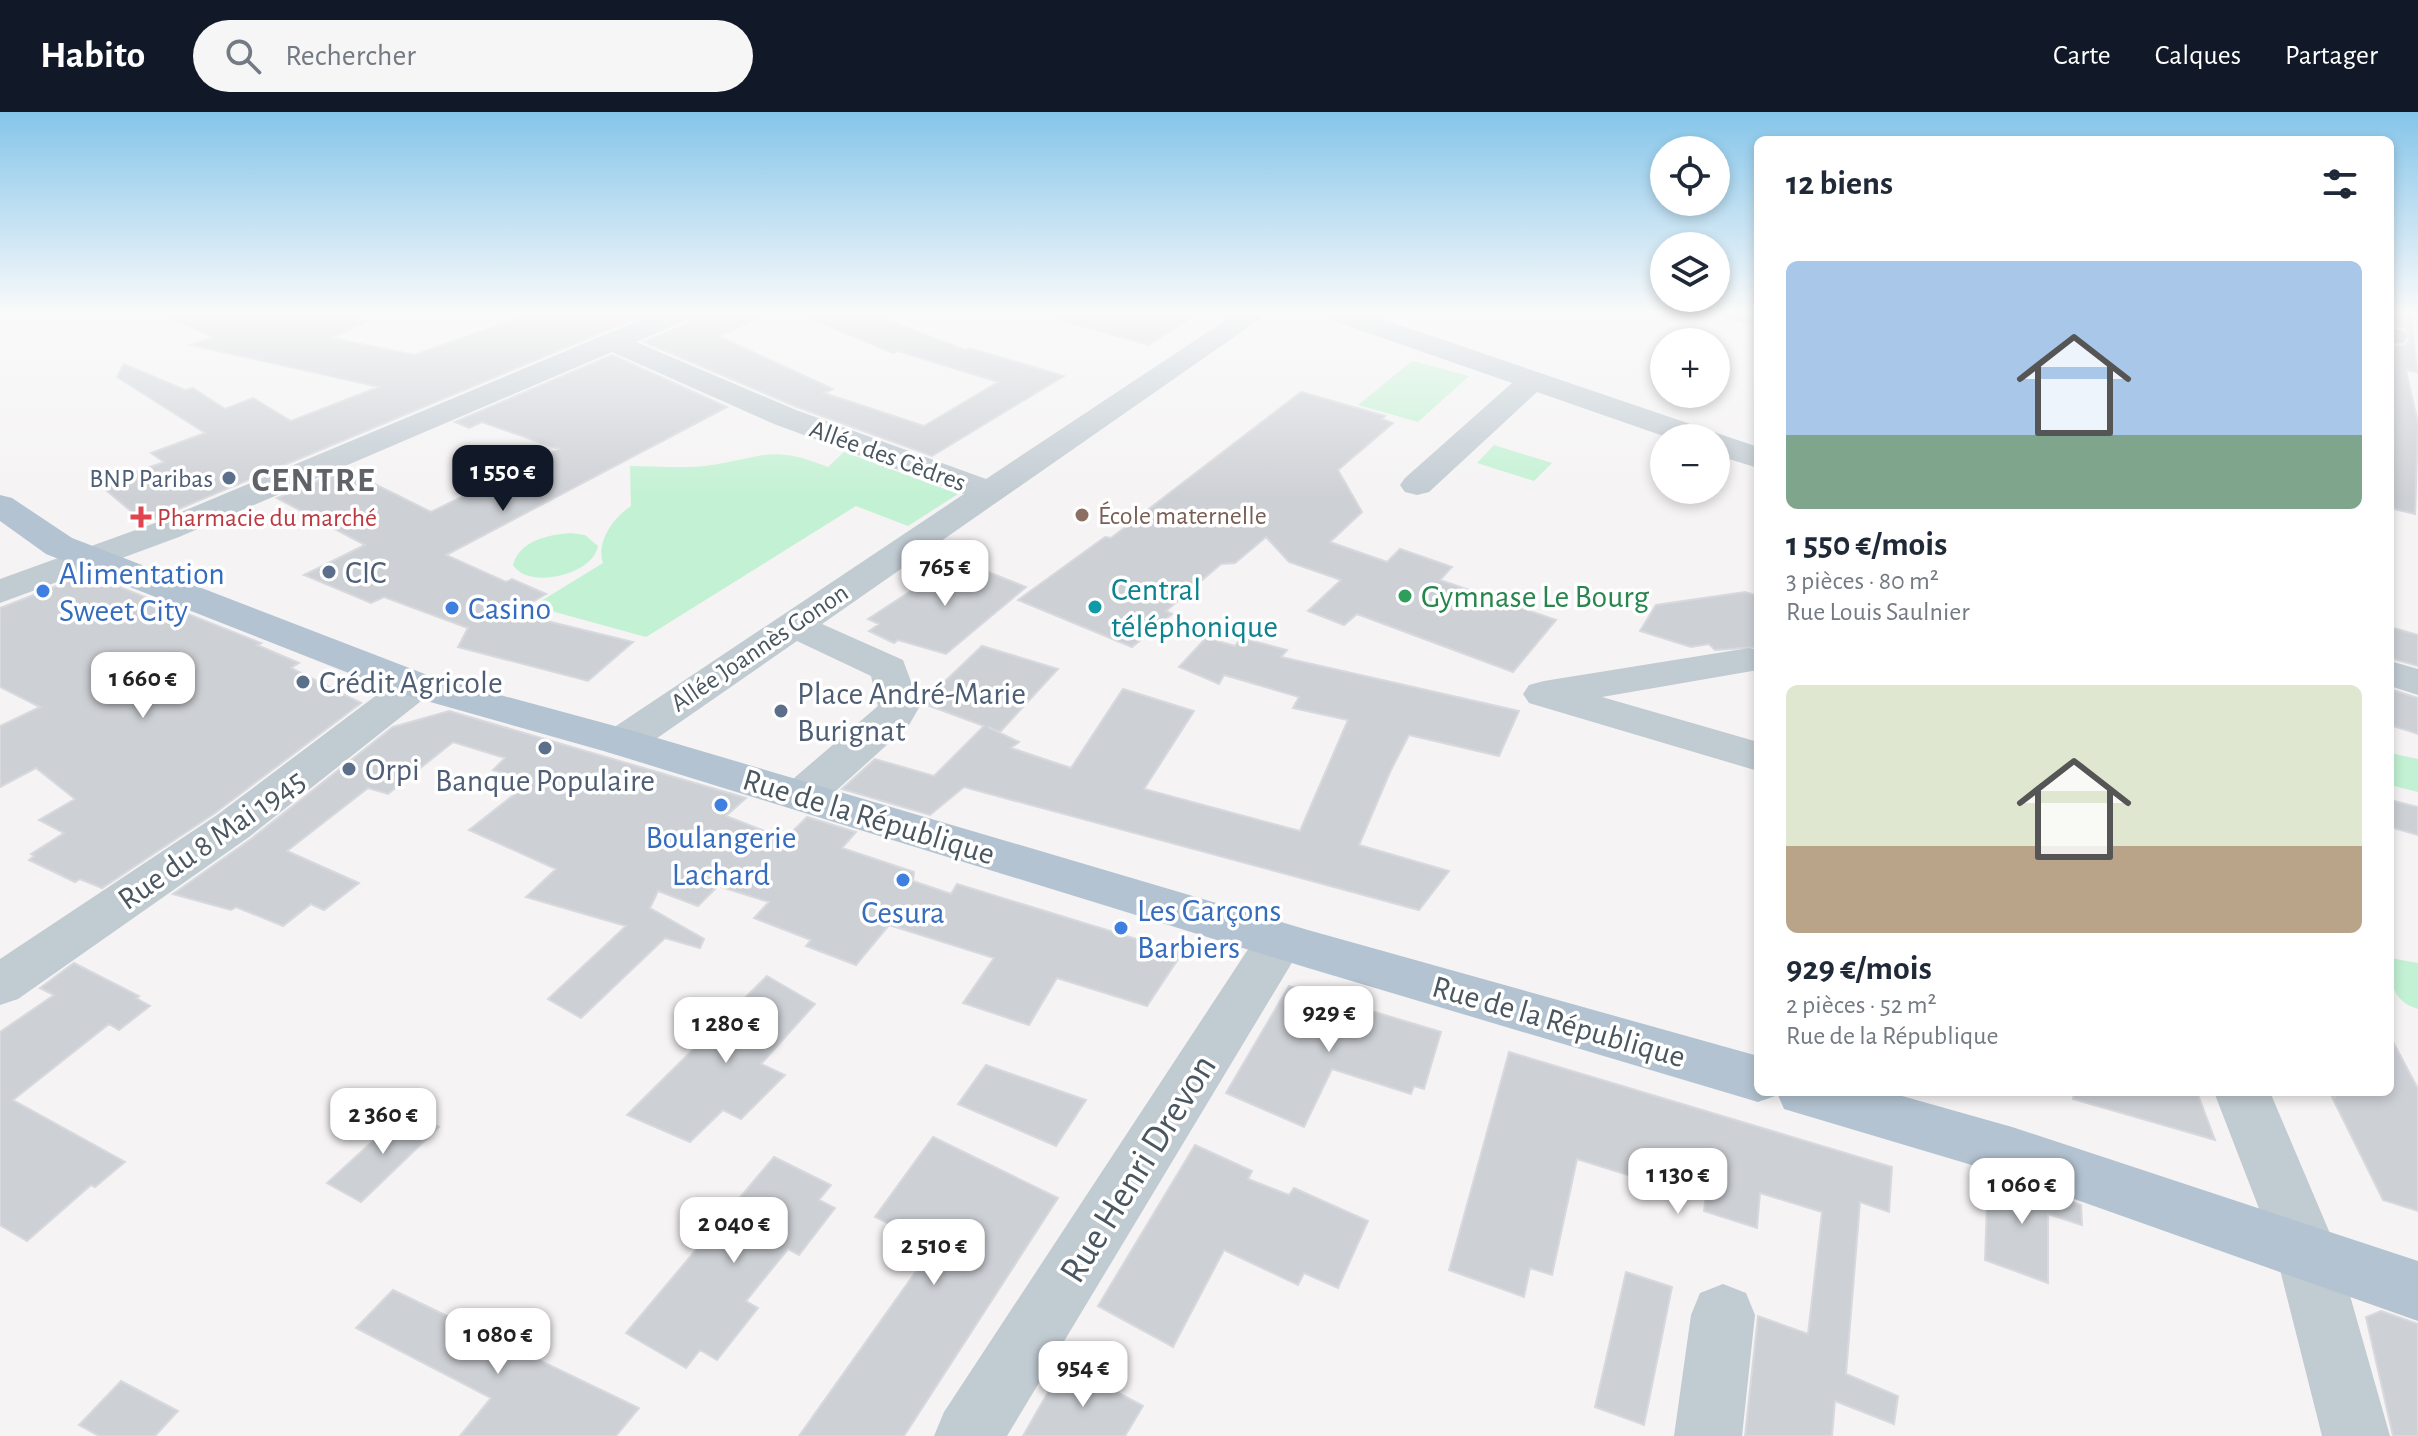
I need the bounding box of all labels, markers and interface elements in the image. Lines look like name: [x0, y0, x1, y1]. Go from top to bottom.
search box: [193, 20, 753, 92]
icon: search: [221, 34, 265, 78]
text: Habito: [40, 37, 145, 75]
text: Rechercher: [285, 41, 416, 71]
text: Carte: [2053, 42, 2111, 70]
text: Calques: [2155, 42, 2241, 70]
text: Partager: [2285, 42, 2378, 70]
map controls: [1650, 136, 1730, 504]
button: locate: [1650, 136, 1730, 216]
icon: filters: [2318, 162, 2362, 206]
text: 12 biens: [1786, 167, 1893, 201]
button: layers: [1650, 232, 1730, 312]
icon: home: [2002, 313, 2146, 457]
button: +: [1650, 328, 1730, 408]
street label: Allée des Cèdres: [806, 416, 969, 496]
button: −: [1650, 424, 1730, 504]
pin: 1 550 €: [429, 445, 577, 513]
text: 1 550 €: [470, 458, 536, 484]
district label: CENTRE: [252, 464, 376, 498]
place label: BNP Paribas: [89, 466, 213, 492]
marker: BNP Paribas: [220, 469, 238, 487]
place label: École maternelle: [1098, 501, 1267, 529]
place label: Pharmacie du marché: [157, 505, 377, 531]
marker: École maternelle: [1073, 506, 1091, 524]
marker: Pharmacie du marché: [132, 508, 150, 526]
text: 1 550 €/mois: [1786, 528, 1947, 562]
pin: 765 €: [889, 540, 1001, 608]
text: 765 €: [919, 553, 971, 579]
place label: CIC: [345, 557, 386, 589]
place label: Alimentation Sweet City: [59, 558, 225, 627]
marker: CIC: [320, 563, 338, 581]
text: 3 pièces · 80 m²: [1786, 568, 1939, 594]
place label: Central téléphonique: [1111, 574, 1278, 643]
street label: Allée Joannès Gonon: [666, 579, 853, 717]
place label: Gymnase Le Bourg: [1421, 581, 1649, 613]
marker: Alimentation Sweet City: [34, 582, 52, 600]
marker: Gymnase Le Bourg: [1396, 587, 1414, 605]
place label: Casino: [468, 593, 551, 625]
marker: Central téléphonique: [1086, 598, 1104, 616]
marker: Casino: [443, 599, 461, 617]
text: Rue Louis Saulnier: [1786, 599, 1970, 625]
pin: 1 660 €: [69, 652, 217, 720]
text: 1 660 €: [109, 665, 177, 691]
place label: Crédit Agricole: [319, 667, 503, 699]
marker: Crédit Agricole: [294, 673, 312, 691]
place label: Place André-Marie Burignat: [797, 678, 1026, 747]
marker: Place André-Marie Burignat: [772, 702, 790, 720]
icon: home: [2002, 737, 2146, 881]
marker: Banque Populaire: [536, 739, 554, 757]
place label: Orpi: [365, 754, 420, 786]
marker: Orpi: [340, 760, 358, 778]
street label: Rue de la République: [739, 763, 998, 870]
street label: Rue du 8 Mai 1945: [112, 764, 311, 916]
place label: Banque Populaire: [435, 765, 655, 797]
marker: Boulangerie Lachard: [712, 796, 730, 814]
place label: Boulangerie Lachard: [646, 822, 796, 891]
marker: Cesura: [894, 871, 912, 889]
place label: Les Garçons Barbiers: [1137, 895, 1281, 964]
place label: Cesura: [861, 897, 945, 929]
marker: Les Garçons Barbiers: [1112, 919, 1130, 937]
text: 929 €/mois: [1786, 952, 1932, 986]
street label: Rue de la République: [1429, 971, 1689, 1073]
pin: 929 €: [1273, 986, 1385, 1054]
text: 2 pièces · 52 m²: [1786, 992, 1937, 1018]
pin: 1 280 €: [652, 997, 800, 1065]
text: 929 €: [1302, 999, 1356, 1025]
text: 1 280 €: [692, 1010, 760, 1036]
text: Rue de la République: [1786, 1023, 1998, 1049]
street label: Rue Henri Drevon: [1053, 1048, 1224, 1290]
pin: 2 360 €: [309, 1088, 457, 1156]
text: 2 360 €: [348, 1101, 418, 1127]
pin: 1 130 €: [1604, 1148, 1752, 1216]
pin: 1 060 €: [1948, 1158, 2096, 1226]
text: 1 130 €: [1646, 1161, 1710, 1187]
text: 1 060 €: [1987, 1171, 2057, 1197]
pin: 2 040 €: [660, 1197, 808, 1265]
text: 2 040 €: [698, 1210, 770, 1236]
pin: 2 510 €: [860, 1219, 1008, 1287]
text: 2 510 €: [901, 1232, 967, 1258]
pin: 1 080 €: [424, 1308, 572, 1376]
text: 1 080 €: [463, 1321, 533, 1347]
pin: 954 €: [1027, 1341, 1139, 1409]
text: 954 €: [1057, 1354, 1109, 1380]

